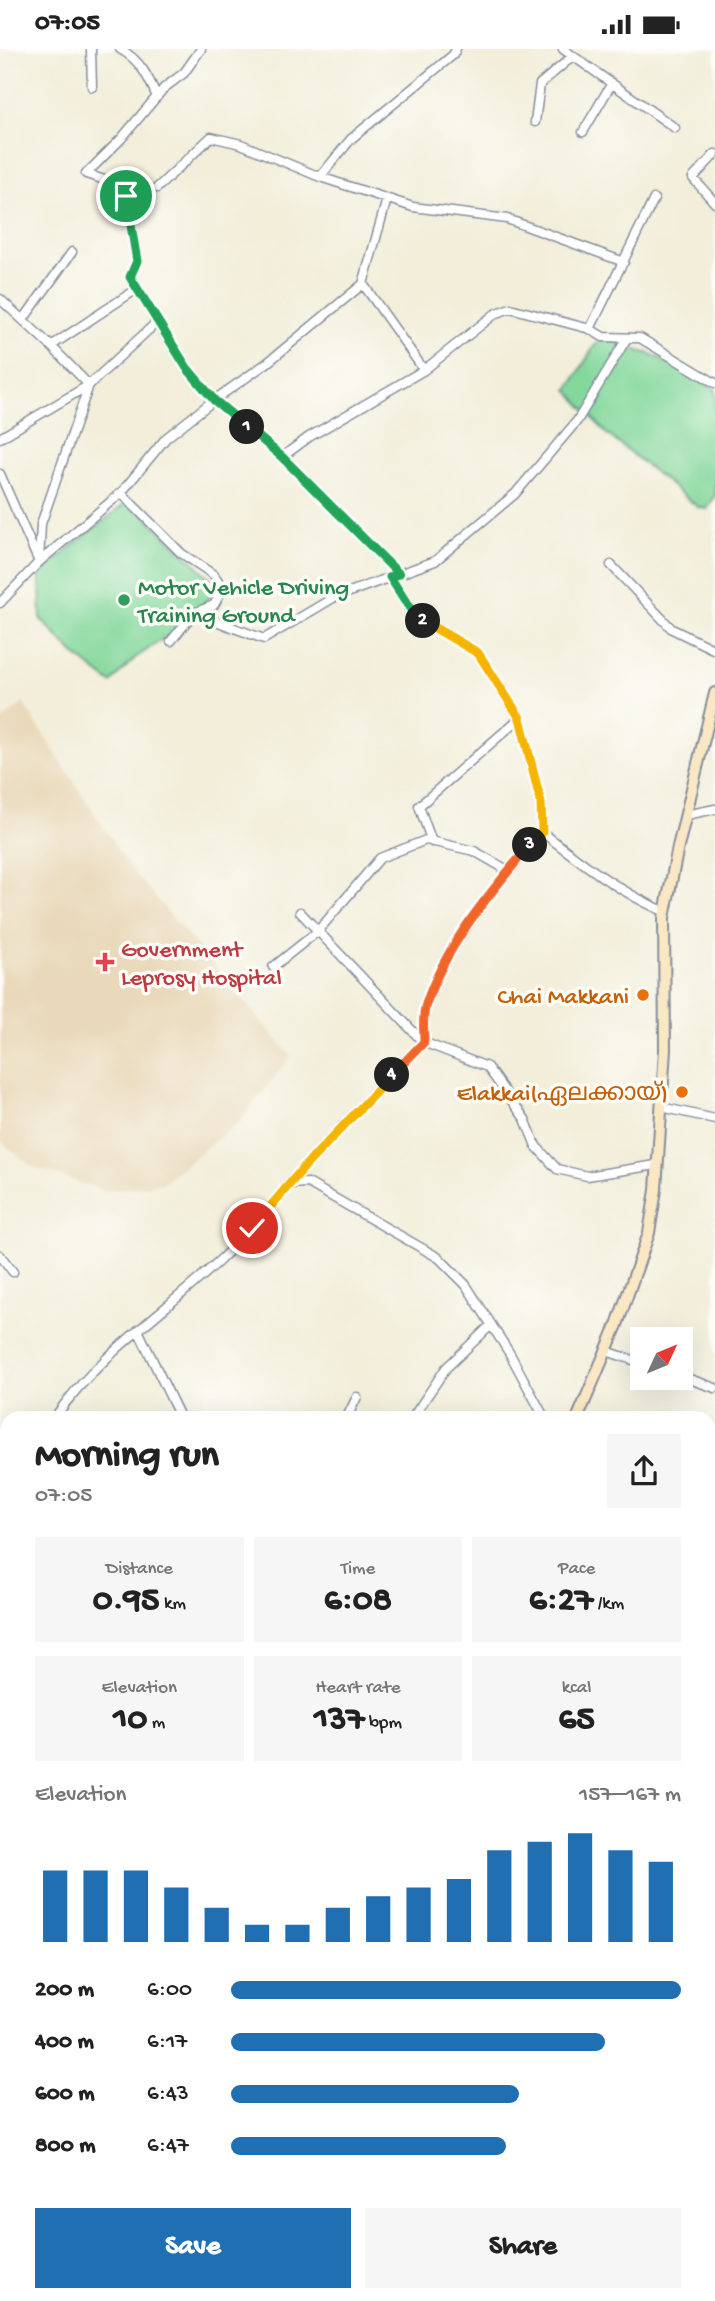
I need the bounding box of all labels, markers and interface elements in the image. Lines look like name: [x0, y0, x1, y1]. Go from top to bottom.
text: 07:05: [35, 9, 100, 40]
pin: [96, 166, 156, 226]
icon: arrive: [107, 177, 145, 215]
pin: 1: [230, 409, 264, 445]
text: 1: [243, 415, 250, 438]
place label: Motor Vehicle Driving Training Ground: [136, 575, 349, 632]
marker: Motor Vehicle Driving Training Ground: [116, 592, 132, 608]
pin: 2: [406, 603, 440, 639]
text: 2: [418, 609, 427, 632]
pin: 3: [512, 827, 548, 863]
text: 3: [525, 833, 534, 856]
place label: Government Leprosy Hospital: [121, 937, 282, 994]
marker: Government Leprosy Hospital: [95, 952, 115, 972]
place label: Chai Makkani: [498, 984, 629, 1013]
marker: Chai Makkani: [635, 987, 651, 1003]
pin: 4: [374, 1058, 410, 1093]
text: 4: [387, 1063, 396, 1086]
place label: Elakkai(ഏലക്കായ്): [457, 1080, 668, 1110]
marker: Elakkai(ഏലക്കായ്): [674, 1084, 690, 1100]
pin: [222, 1198, 282, 1258]
icon: check: [233, 1209, 271, 1247]
north arrow: [630, 1327, 693, 1389]
map controls: [630, 1327, 693, 1390]
button: share: [607, 1434, 681, 1508]
text: Morning run: [35, 1435, 219, 1479]
text: 07:05: [35, 1483, 92, 1510]
text: Distance: [106, 1558, 173, 1581]
text: Time: [341, 1558, 375, 1581]
text: Pace: [558, 1558, 595, 1581]
text: 0.95: [93, 1581, 160, 1622]
text: 6:08: [324, 1581, 392, 1622]
text: 6:27: [529, 1581, 593, 1622]
text: km: [160, 1593, 186, 1616]
text: /km: [593, 1593, 624, 1616]
text: Elevation: [102, 1677, 177, 1700]
text: Heart rate: [315, 1677, 401, 1700]
text: kcal: [562, 1677, 592, 1700]
text: 10: [113, 1700, 147, 1741]
text: 137: [314, 1700, 365, 1741]
text: 65: [559, 1700, 595, 1741]
text: m: [147, 1712, 165, 1735]
text: bpm: [365, 1712, 402, 1735]
text: Elevation: [35, 1782, 126, 1809]
text: 157–167 m: [579, 1782, 681, 1809]
text: 200 m: [35, 1977, 94, 2004]
text: 6:00: [147, 1977, 192, 2004]
text: 400 m: [35, 2029, 94, 2056]
text: 6:17: [147, 2029, 187, 2056]
text: 600 m: [35, 2081, 95, 2108]
text: 6:43: [147, 2081, 189, 2108]
text: 800 m: [35, 2133, 96, 2160]
text: 6:47: [147, 2133, 189, 2160]
button: Save: [35, 2208, 351, 2288]
button: Share: [365, 2208, 681, 2288]

